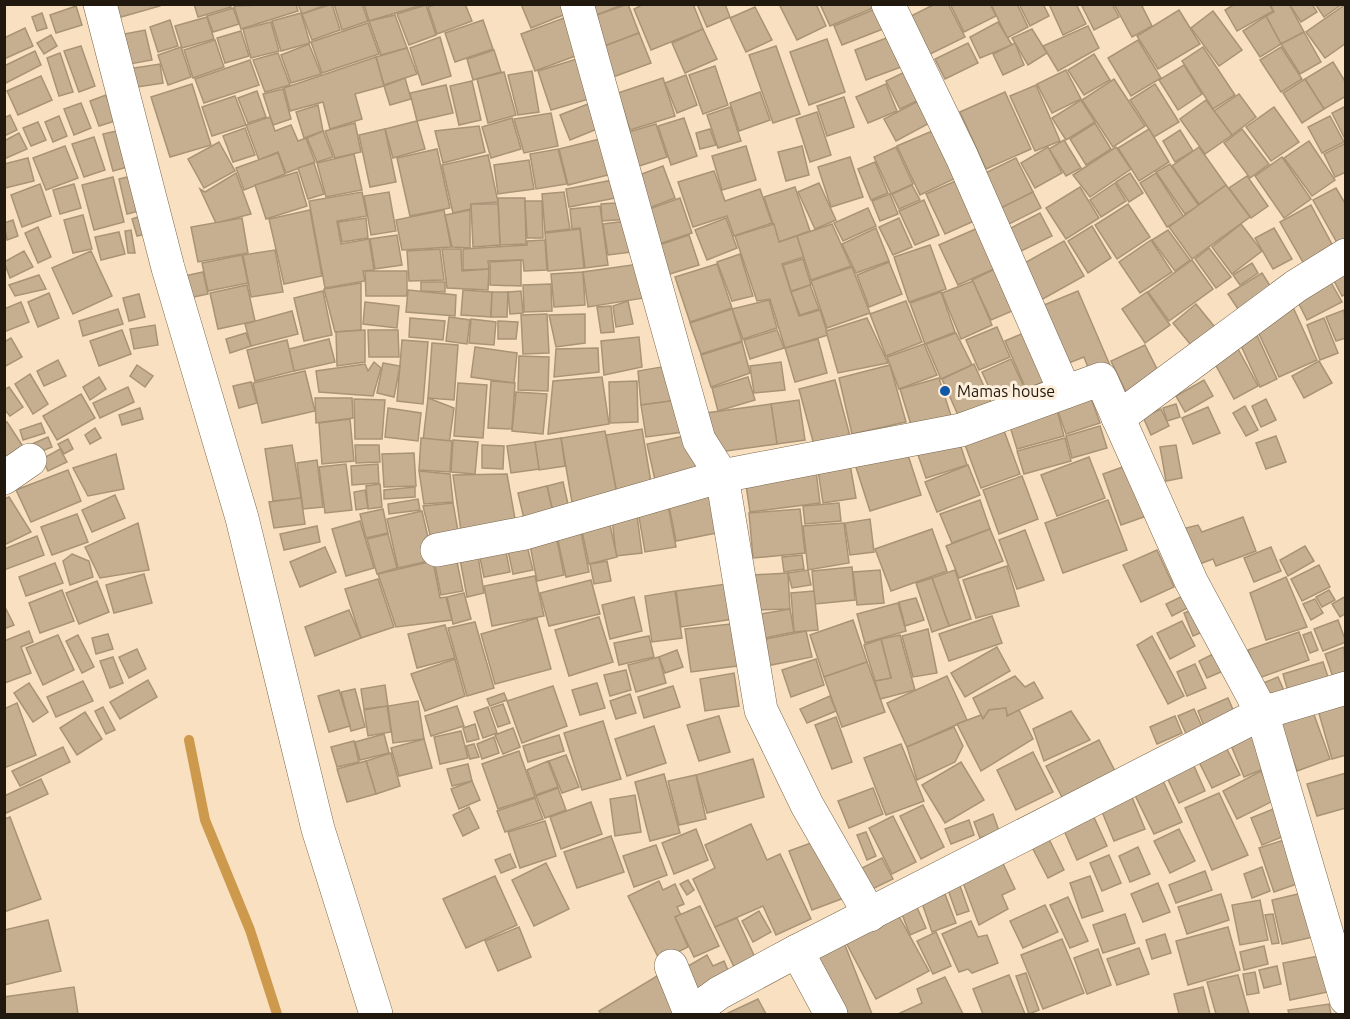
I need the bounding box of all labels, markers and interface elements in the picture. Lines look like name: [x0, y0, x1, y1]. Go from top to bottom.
place label: Mamas house: [957, 382, 1055, 400]
marker: Mamas house: [938, 384, 952, 398]

